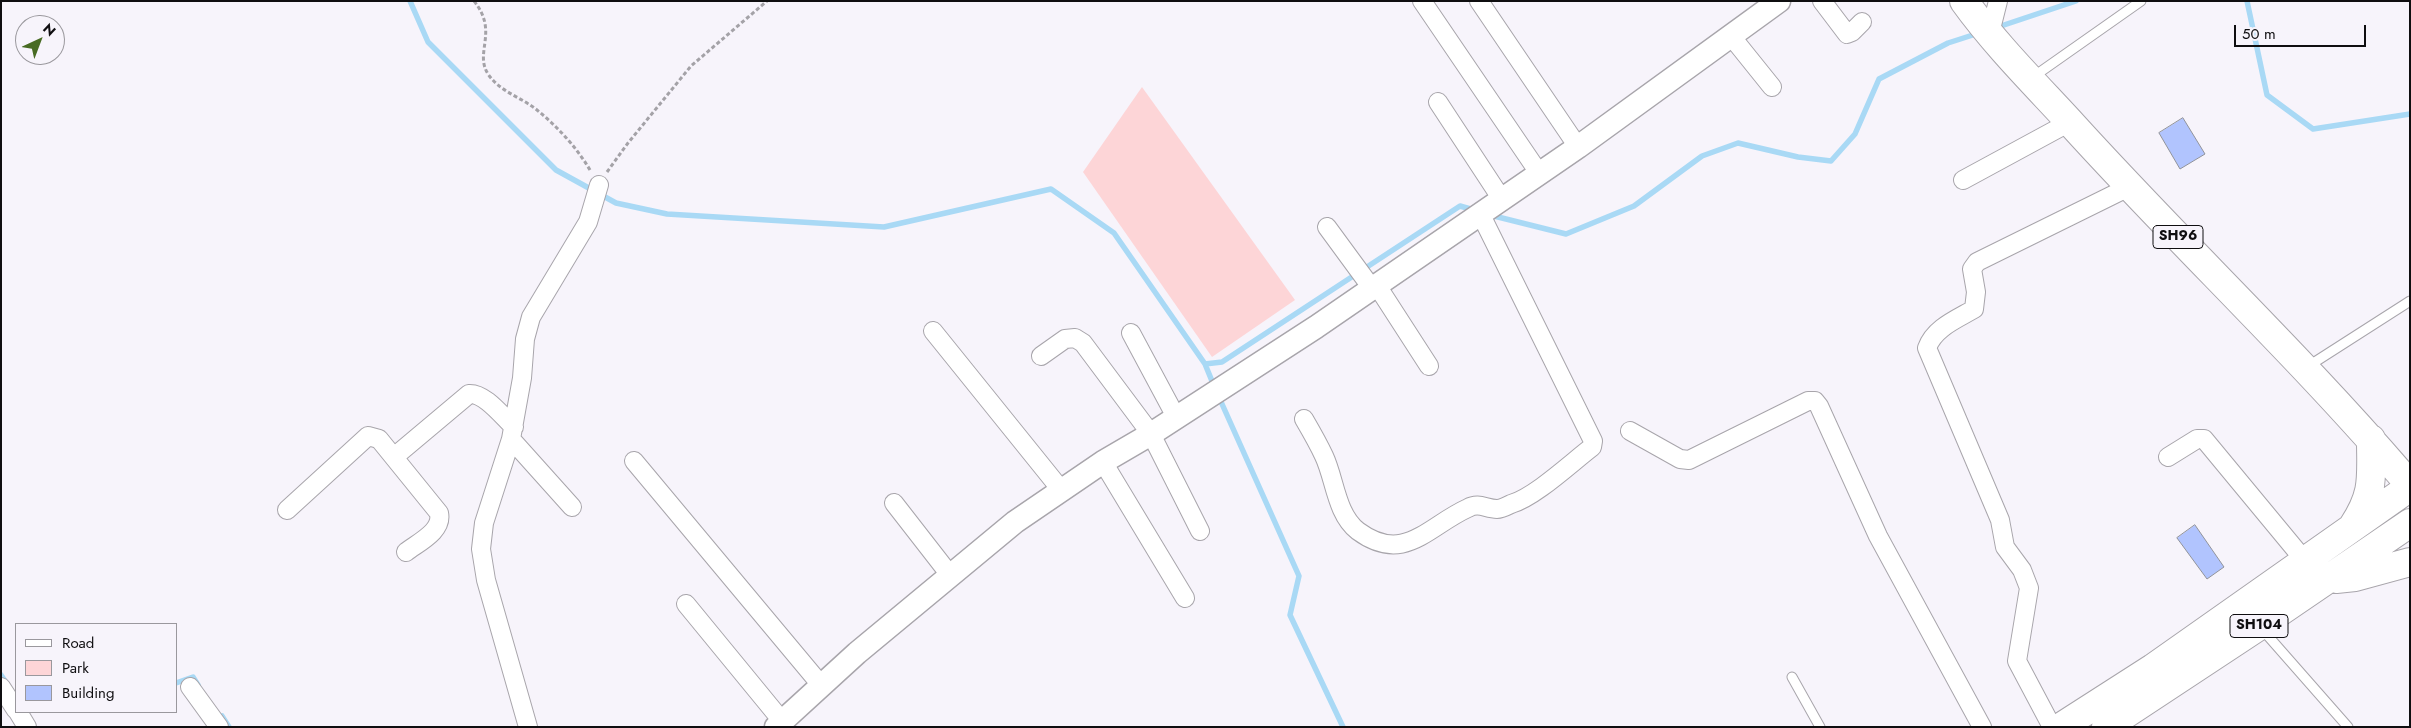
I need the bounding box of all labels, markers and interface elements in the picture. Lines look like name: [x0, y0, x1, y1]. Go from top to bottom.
north arrow: [15, 15, 65, 65]
scale bar: [2236, 15, 2368, 47]
text: N: [39, 19, 60, 41]
text: 50 m: [2242, 23, 2276, 45]
road number: SH96: [2153, 226, 2203, 248]
road number: SH104: [2230, 614, 2288, 638]
legend: [15, 623, 178, 713]
text: Road: [62, 632, 94, 654]
text: Park: [62, 657, 89, 679]
text: Building: [62, 682, 114, 704]

